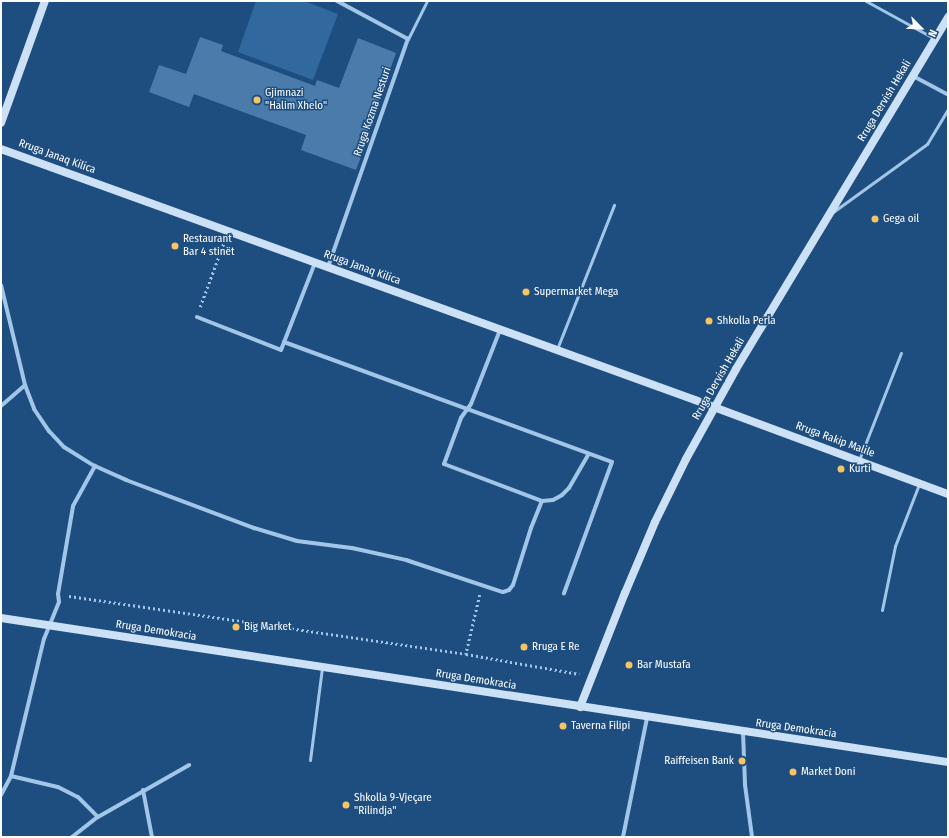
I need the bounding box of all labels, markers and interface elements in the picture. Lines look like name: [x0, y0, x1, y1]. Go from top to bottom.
north arrow: [901, 8, 941, 48]
text: N: [925, 27, 940, 39]
street label: Rruga Dervish Hekali: [855, 58, 915, 144]
street label: Rruga Kozma Nesturi: [352, 66, 394, 158]
place label: Gjimnazi "Halim Xhelo": [265, 87, 327, 113]
marker: Gjimnazi "Halim Xhelo": [252, 95, 262, 105]
street label: Rruga Janaq Kilica: [17, 137, 97, 177]
place label: Gega oil: [883, 212, 919, 226]
marker: Gega oil: [870, 214, 880, 224]
place label: Restaurant Bar 4 stinët: [183, 233, 235, 259]
marker: Restaurant Bar 4 stinët: [170, 241, 180, 251]
street label: Rruga Janaq Kilica: [322, 248, 402, 288]
place label: Supermarket Mega: [534, 285, 618, 299]
marker: Supermarket Mega: [521, 287, 531, 297]
place label: Shkolla Perla: [717, 314, 776, 328]
marker: Shkolla Perla: [704, 316, 714, 326]
street label: Rruga Dervish Hekali: [690, 335, 748, 423]
street label: Rruga Rakip Malile: [794, 420, 876, 460]
place label: Kurti: [849, 462, 871, 476]
marker: Kurti: [836, 464, 846, 474]
street label: Rruga Demokracia: [115, 618, 197, 644]
place label: Big Market: [244, 620, 292, 634]
marker: Big Market: [231, 622, 241, 632]
place label: Rruga E Re: [532, 640, 580, 654]
marker: Rruga E Re: [519, 642, 529, 652]
place label: Bar Mustafa: [637, 658, 691, 672]
marker: Bar Mustafa: [624, 660, 634, 670]
street label: Rruga Demokracia: [435, 667, 517, 693]
street label: Rruga Demokracia: [755, 717, 837, 741]
place label: Taverna Filipi: [571, 719, 630, 733]
marker: Taverna Filipi: [558, 721, 568, 731]
place label: Raiffeisen Bank: [664, 754, 734, 768]
marker: Raiffeisen Bank: [737, 756, 747, 766]
place label: Market Doni: [801, 765, 855, 779]
marker: Market Doni: [788, 767, 798, 777]
place label: Shkolla 9-Vjeçare "Rilindja": [354, 792, 432, 818]
marker: Shkolla 9-Vjeçare "Rilindja": [341, 800, 351, 810]

